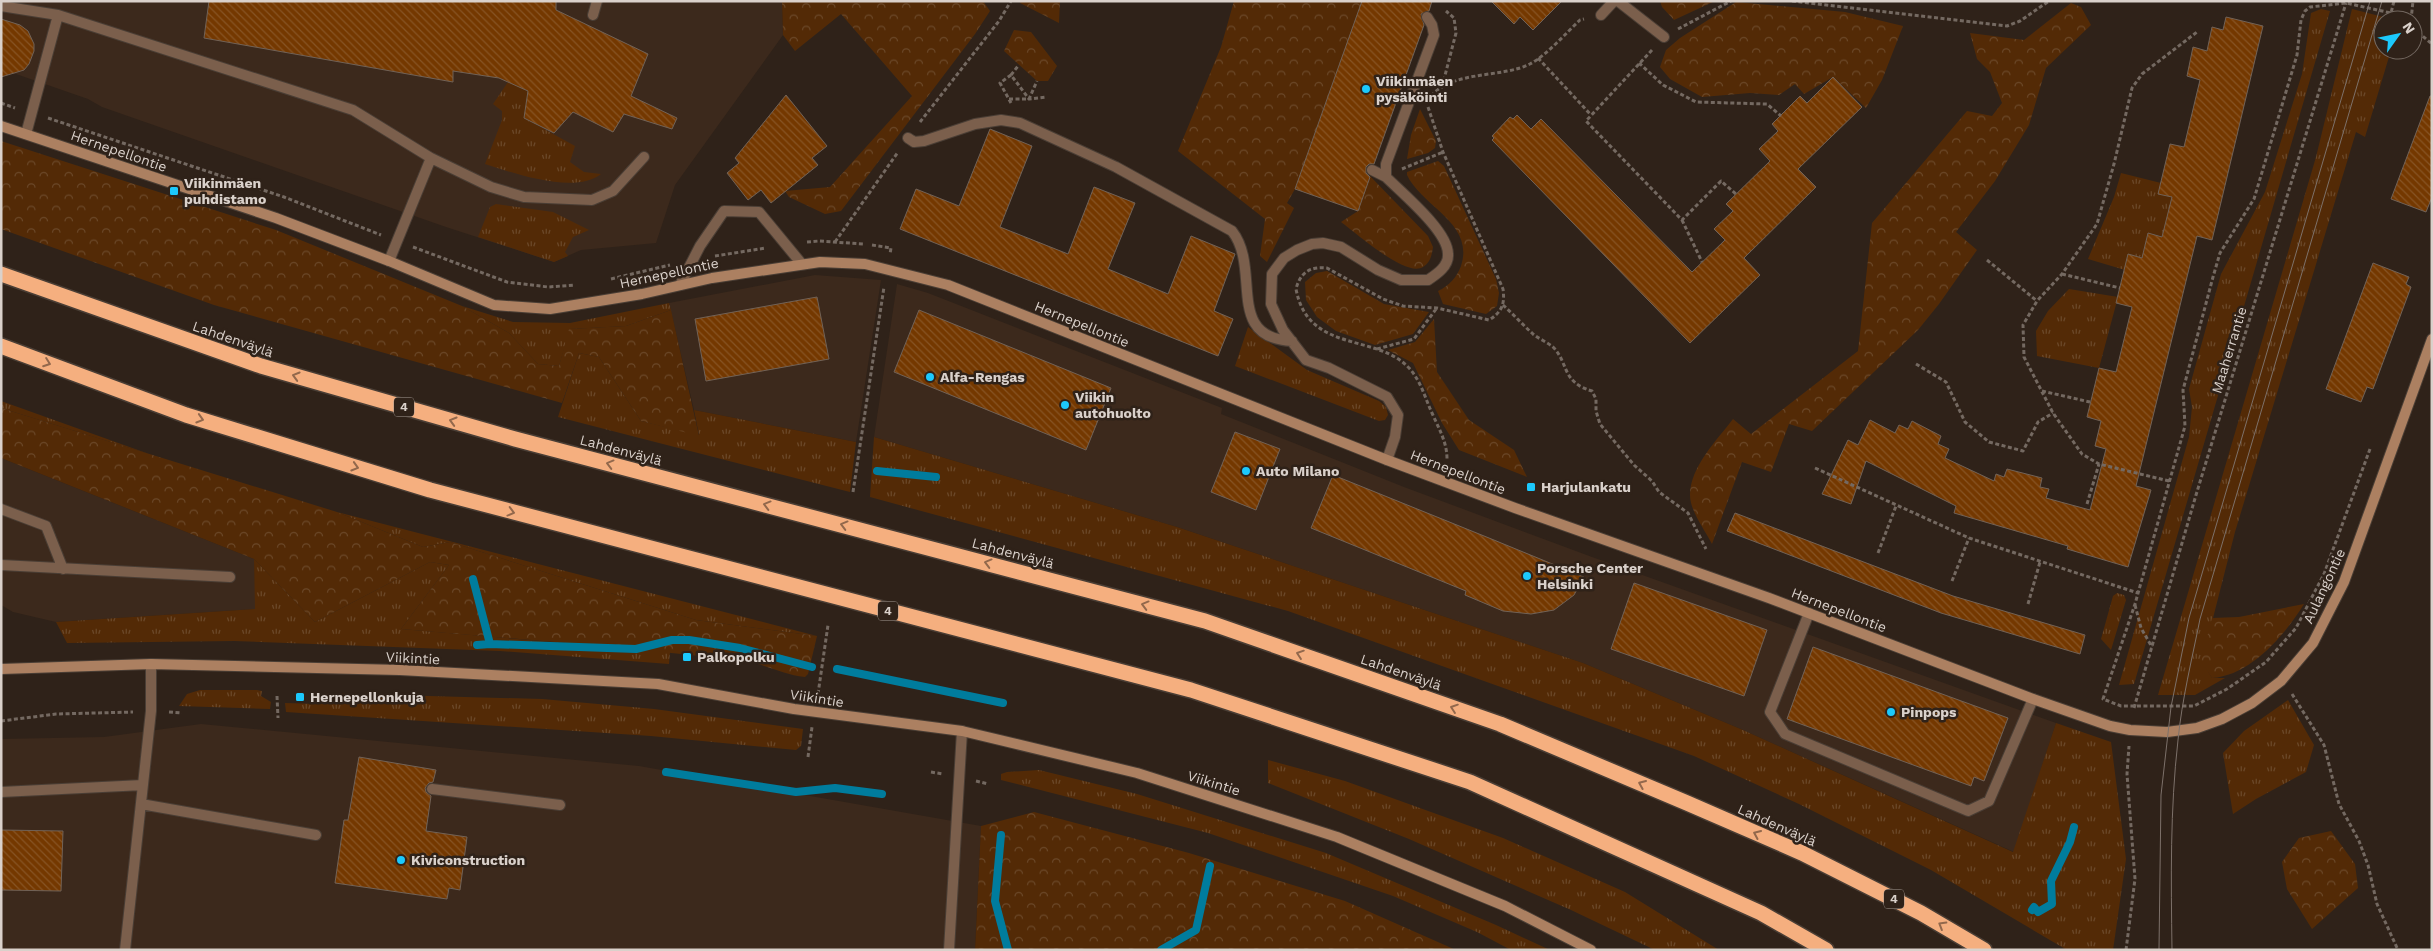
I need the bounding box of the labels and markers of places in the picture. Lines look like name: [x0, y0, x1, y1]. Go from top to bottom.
place label: Viikinmäen pysäköinti: [1376, 73, 1453, 105]
marker: Viikinmäen pysäköinti: [1360, 83, 1372, 95]
place label: Viikinmäen puhdistamo: [184, 175, 266, 207]
marker: Viikinmäen puhdistamo: [168, 185, 180, 197]
place label: Alfa-Rengas: [940, 369, 1025, 385]
marker: Alfa-Rengas: [924, 371, 936, 383]
place label: Viikin autohuolto: [1075, 389, 1151, 421]
marker: Viikin autohuolto: [1059, 399, 1071, 411]
place label: Auto Milano: [1256, 463, 1339, 479]
marker: Auto Milano: [1240, 465, 1252, 477]
place label: Harjulankatu: [1541, 479, 1631, 495]
marker: Harjulankatu: [1525, 481, 1537, 493]
place label: Porsche Center Helsinki: [1537, 560, 1643, 592]
marker: Porsche Center Helsinki: [1521, 570, 1533, 582]
place label: Palkopolku: [697, 649, 775, 665]
marker: Palkopolku: [681, 651, 693, 663]
place label: Hernepellonkuja: [310, 689, 425, 705]
marker: Hernepellonkuja: [294, 691, 306, 703]
place label: Pinpops: [1901, 704, 1957, 720]
marker: Pinpops: [1885, 706, 1897, 718]
place label: Kiviconstruction: [411, 852, 525, 868]
marker: Kiviconstruction: [395, 854, 407, 866]

